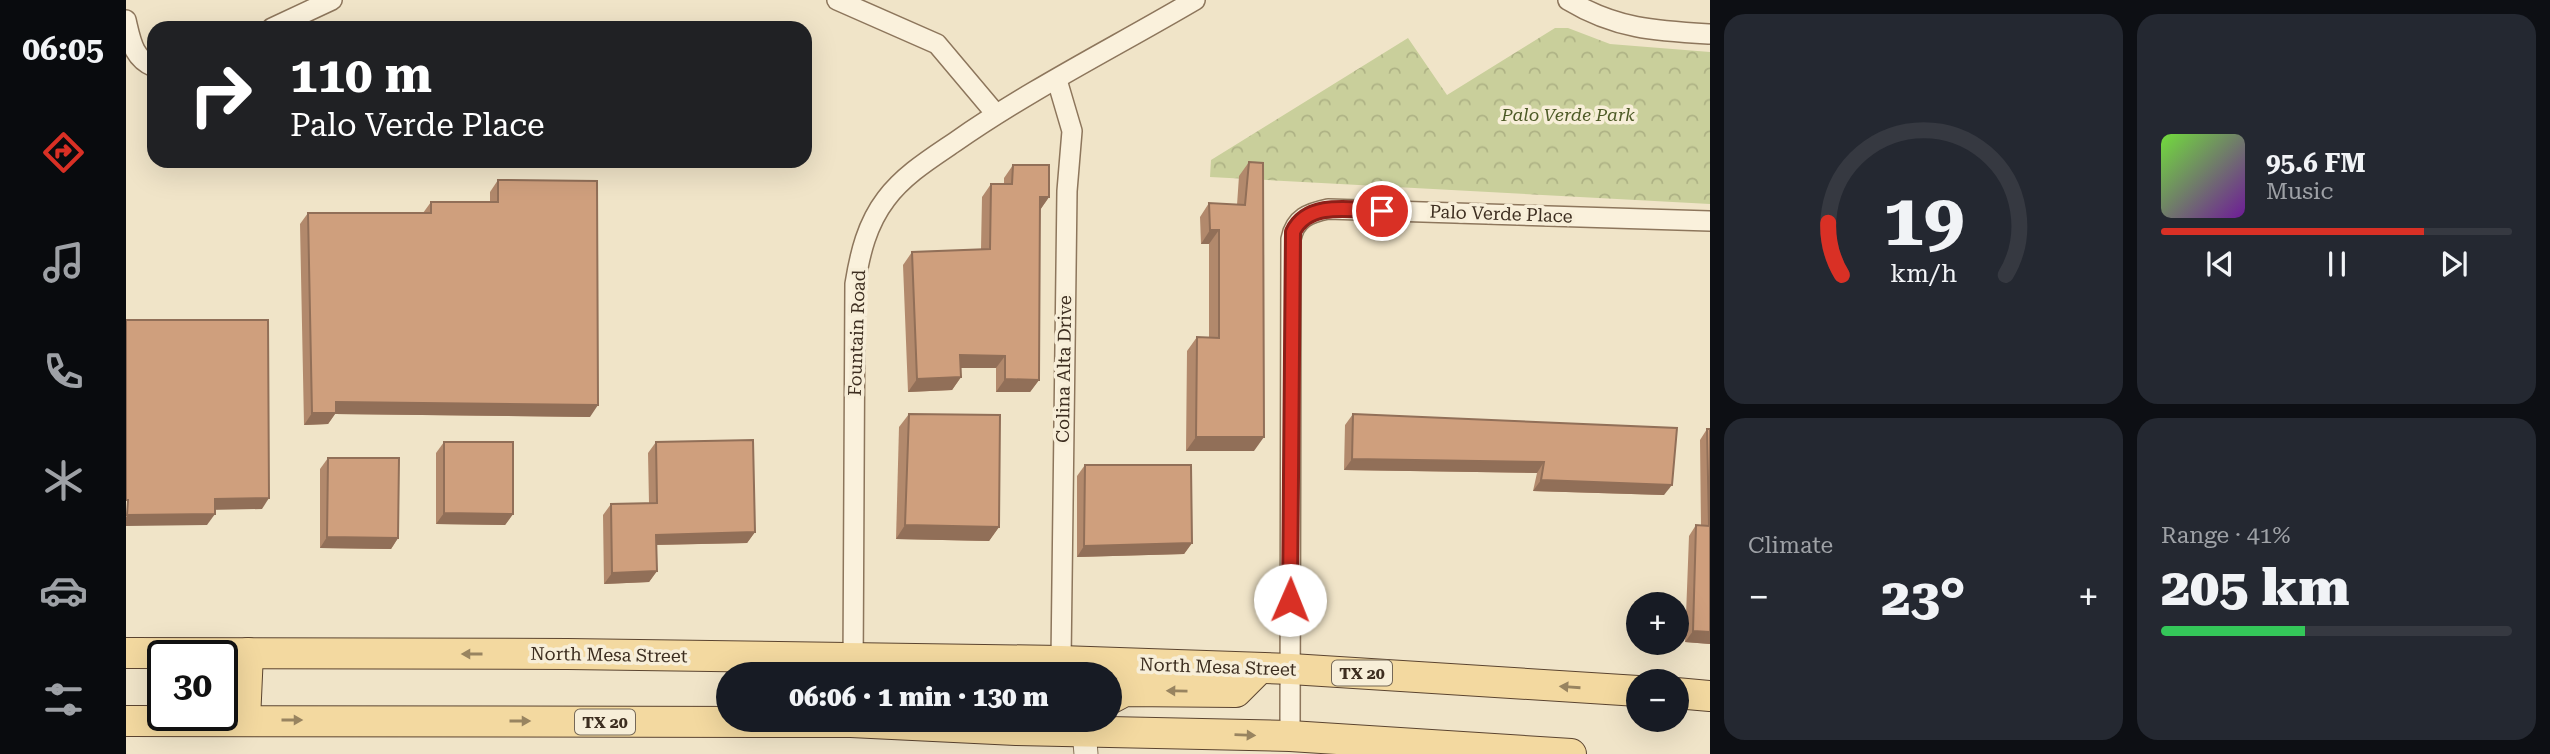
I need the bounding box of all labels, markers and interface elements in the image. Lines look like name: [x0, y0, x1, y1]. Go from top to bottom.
text: 06:05: [22, 30, 104, 68]
text: 110 m: [290, 47, 432, 104]
icon: right: [175, 49, 266, 140]
park label: Palo Verde Park: [1500, 104, 1635, 125]
text: Palo Verde Place: [290, 106, 545, 144]
icon: directions: [39, 128, 88, 177]
text: 95.6 FM: [2266, 148, 2366, 178]
text: 19: [1883, 178, 1964, 263]
text: Music: [2266, 178, 2333, 205]
pin: [1352, 181, 1412, 241]
icon: arrive: [1363, 192, 1401, 230]
street label: Palo Verde Place: [1429, 201, 1573, 226]
icon: music: [39, 238, 88, 287]
icon: previous: [2201, 245, 2239, 283]
icon: pause: [2318, 245, 2356, 283]
icon: next: [2435, 245, 2473, 283]
text: km/h: [1890, 259, 1957, 288]
street label: Fountain Road: [844, 269, 869, 397]
street label: Colina Alta Drive: [1052, 295, 1075, 443]
icon: phone: [39, 347, 88, 396]
icon: climate: [39, 456, 88, 505]
text: Range · 41%: [2161, 522, 2290, 549]
text: Climate: [1748, 532, 1833, 559]
text: 205 km: [2161, 557, 2349, 618]
position arrow: [1253, 563, 1327, 637]
icon: car: [39, 566, 88, 615]
text: 23°: [1881, 567, 1966, 628]
text: −: [1748, 575, 1769, 619]
text: +: [2078, 575, 2099, 619]
map controls: [1626, 592, 1689, 732]
button: +: [1626, 592, 1689, 655]
speed limit sign: 30: [147, 640, 238, 731]
street label: North Mesa Street: [530, 643, 688, 666]
one-way arrow: [461, 648, 483, 660]
street label: North Mesa Street: [1139, 653, 1297, 680]
road number: TX 20: [1332, 660, 1392, 686]
button: −: [1626, 669, 1689, 732]
icon: filters: [39, 675, 88, 724]
one-way arrow: [1559, 681, 1581, 692]
text: 06:06 · 1 min · 130 m: [789, 682, 1049, 712]
one-way arrow: [1166, 685, 1188, 696]
road number: TX 20: [575, 709, 635, 734]
one-way arrow: [281, 714, 303, 726]
one-way arrow: [509, 715, 531, 727]
one-way arrow: [1235, 729, 1257, 740]

